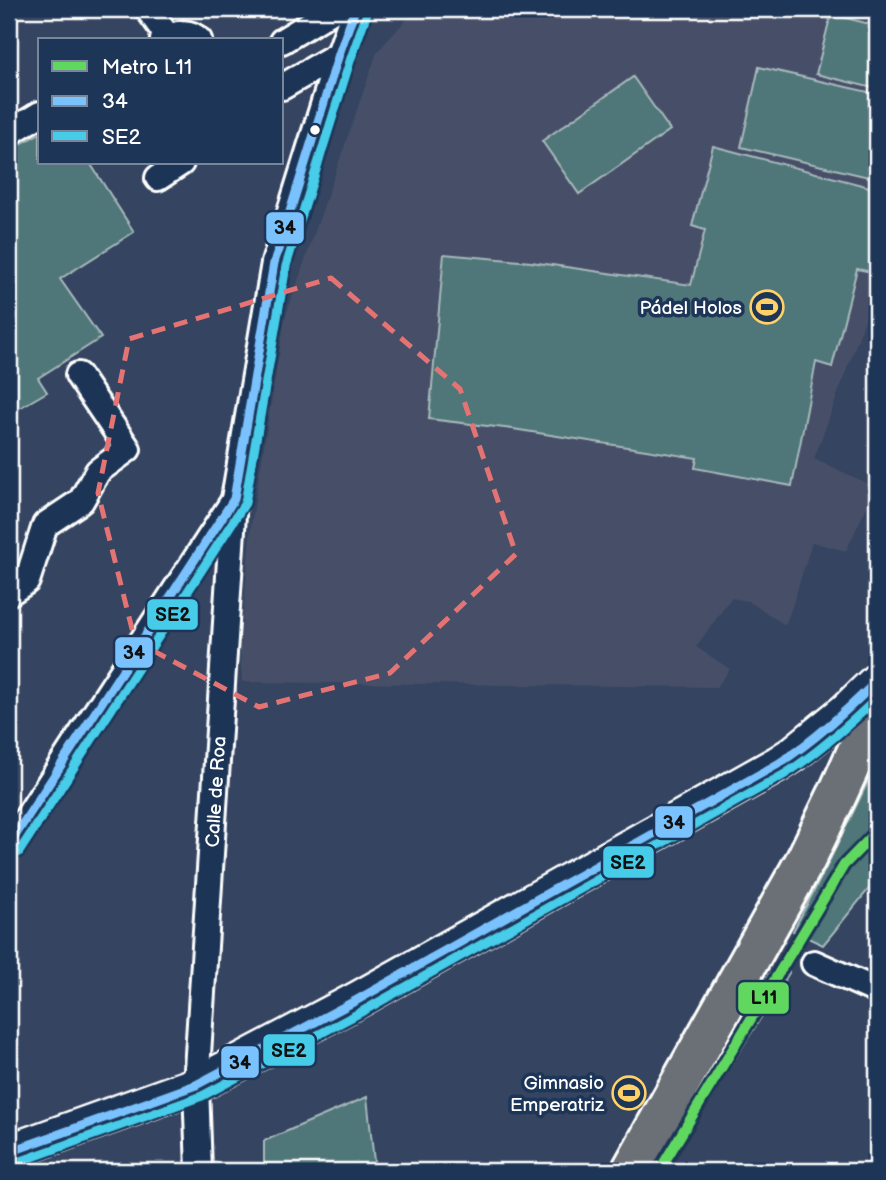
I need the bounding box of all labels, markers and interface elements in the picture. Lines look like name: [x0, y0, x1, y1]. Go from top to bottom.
legend: [38, 38, 284, 164]
text: Metro L11: [102, 55, 192, 80]
text: 34: [102, 89, 128, 114]
unlabelled marker: [308, 123, 322, 137]
text: SE2: [102, 125, 142, 150]
line badge: 34: [265, 211, 305, 245]
text: 34: [274, 217, 296, 240]
sports icon: Pádel Holos: [748, 288, 786, 326]
place label: Pádel Holos: [640, 297, 742, 320]
line badge: SE2: [146, 598, 199, 631]
text: SE2: [155, 604, 191, 627]
line badge: 34: [114, 636, 154, 669]
text: 34: [123, 642, 145, 665]
street label: Calle de Roa: [201, 735, 232, 848]
line badge: 34: [654, 805, 694, 839]
text: 34: [663, 812, 685, 835]
line badge: SE2: [602, 845, 655, 879]
text: SE2: [610, 852, 646, 875]
line badge: L11: [737, 981, 790, 1015]
text: L11: [751, 987, 777, 1010]
line badge: SE2: [262, 1033, 316, 1067]
text: SE2: [271, 1040, 307, 1063]
line badge: 34: [220, 1045, 260, 1079]
text: 34: [229, 1052, 251, 1075]
place label: Gimnasio Emperatriz: [510, 1072, 605, 1117]
sports icon: Gimnasio Emperatriz: [610, 1074, 648, 1112]

